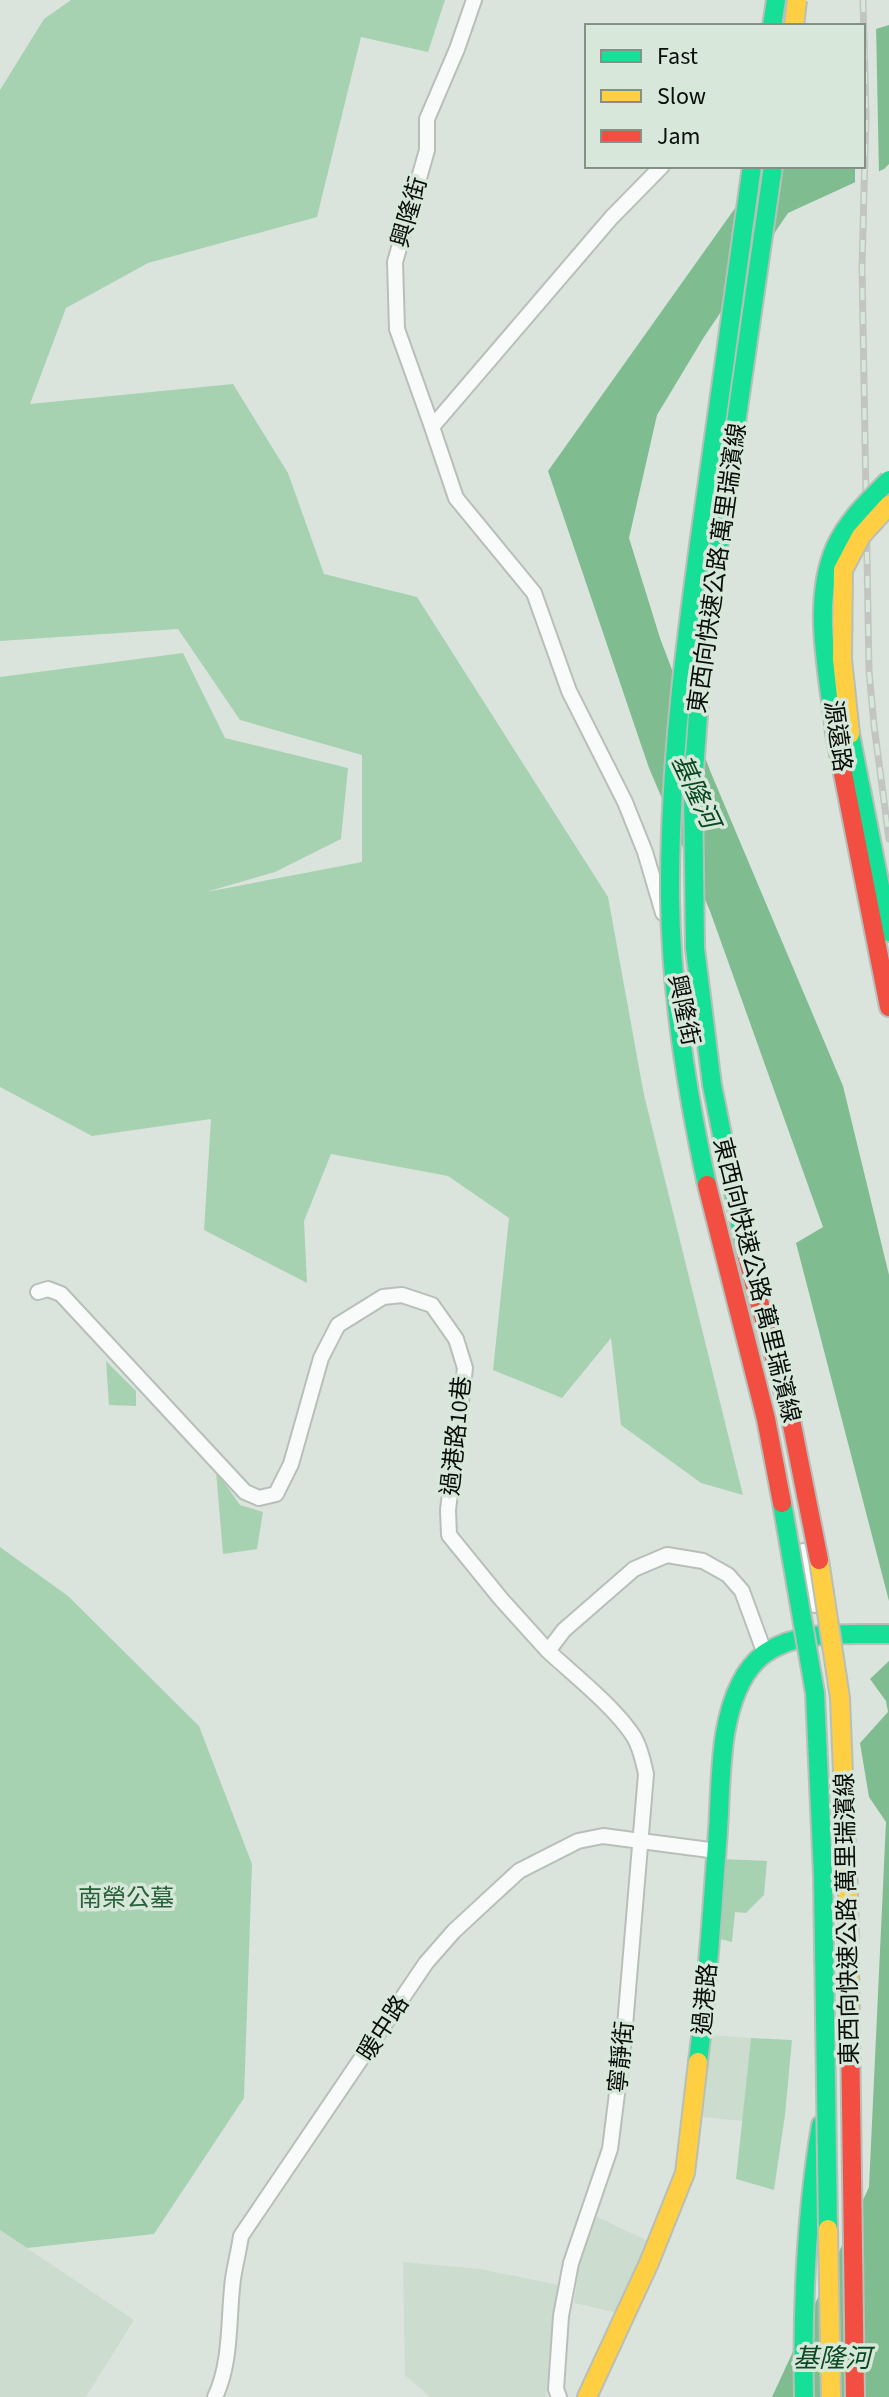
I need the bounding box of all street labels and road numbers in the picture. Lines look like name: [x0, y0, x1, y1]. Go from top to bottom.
street label: 興隆街: [383, 173, 436, 252]
street label: 東西向快速公路 萬里瑞濱線: [680, 421, 755, 715]
street label: 源遠路: [815, 698, 860, 774]
street label: 興隆街: [659, 971, 708, 1049]
street label: 東西向快速公路 萬里瑞濱線: [704, 1134, 809, 1426]
street label: 過港路10巷: [433, 1375, 480, 1497]
street label: 東西向快速公路 萬里瑞濱線: [827, 1772, 868, 2066]
street label: 過港路: [685, 1962, 726, 2036]
street label: 暖中路: [349, 1989, 418, 2068]
street label: 寧靜街: [600, 2019, 643, 2095]

